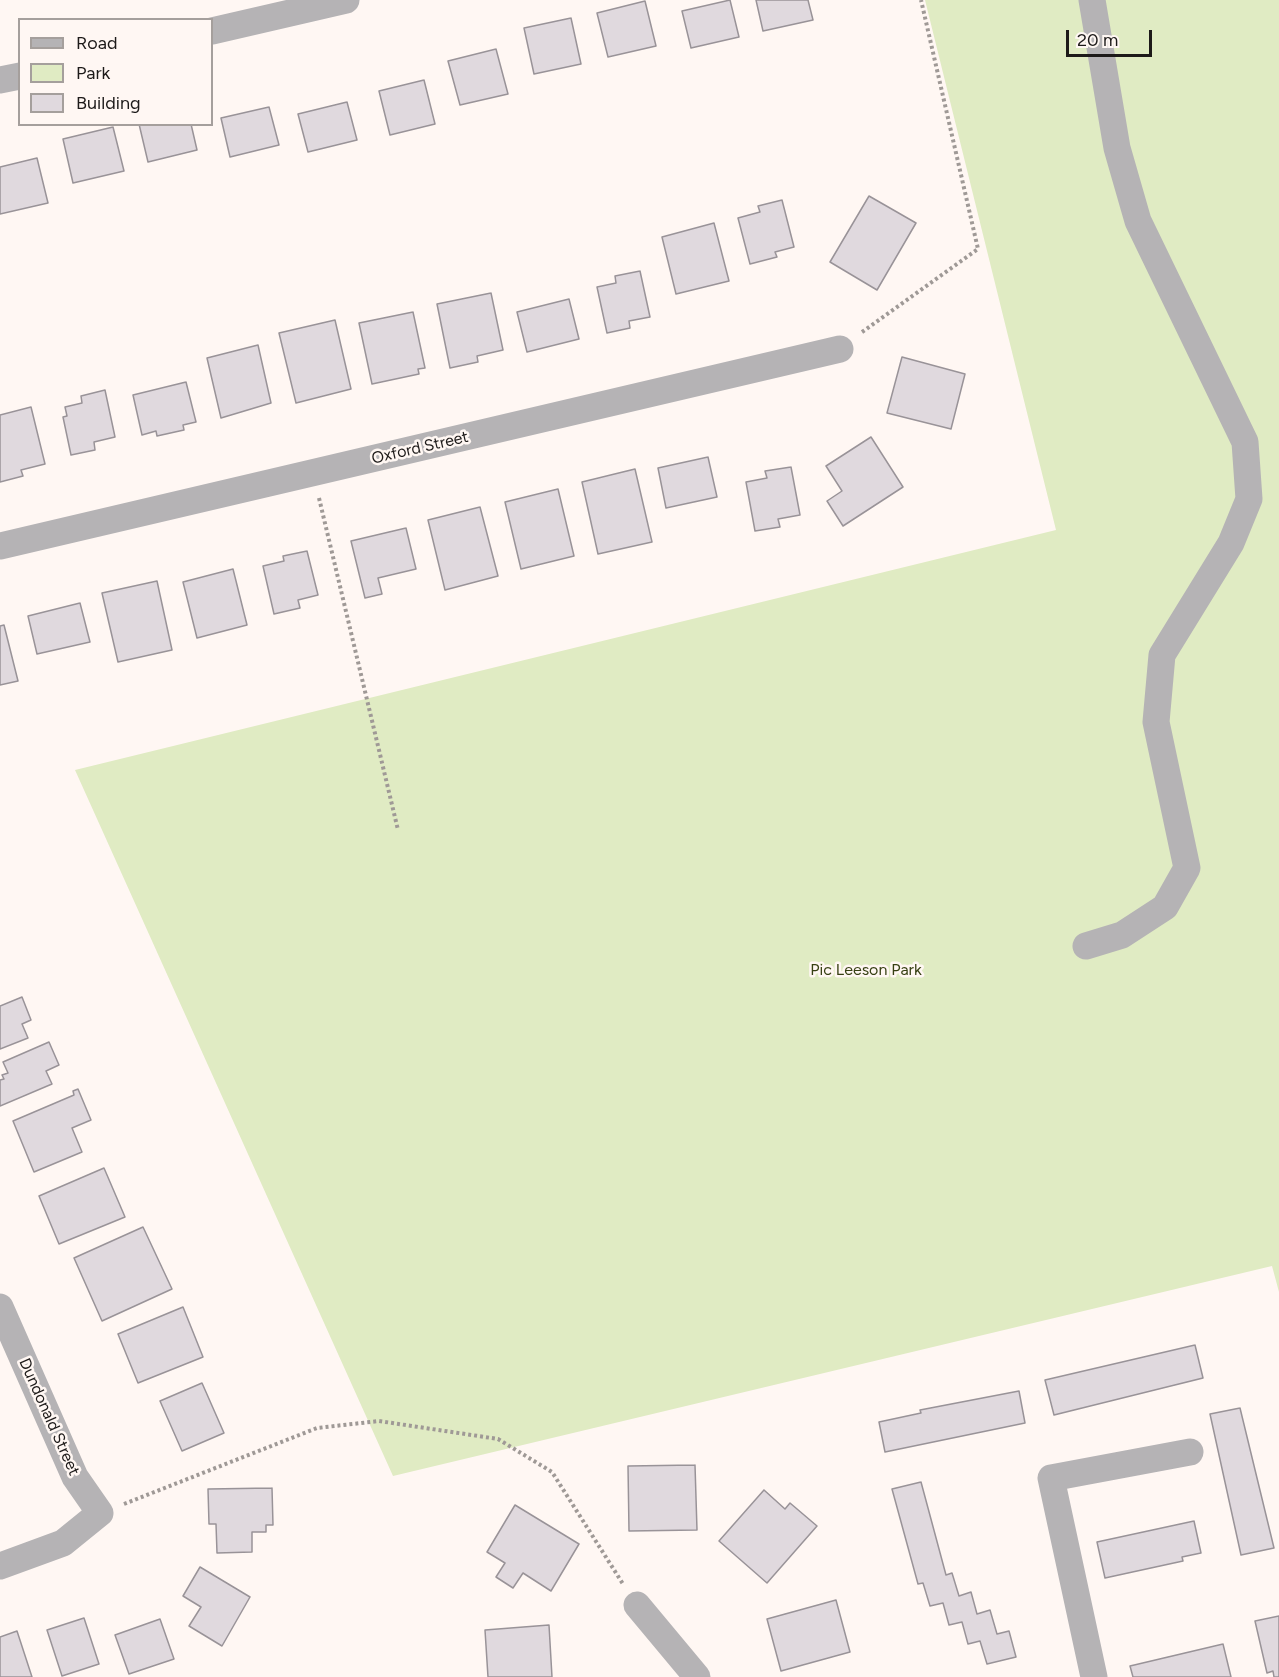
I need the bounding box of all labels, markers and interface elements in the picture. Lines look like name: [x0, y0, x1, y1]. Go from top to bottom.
legend: [18, 18, 213, 126]
scale bar: [1069, 18, 1154, 56]
text: 20 m: [1077, 29, 1118, 51]
text: Road: [76, 32, 117, 54]
text: Park: [76, 62, 110, 84]
text: Building: [76, 92, 141, 114]
street label: Oxford Street: [370, 428, 470, 468]
park label: Pic Leeson Park: [810, 960, 922, 980]
street label: Dundonald Street: [15, 1355, 83, 1479]

